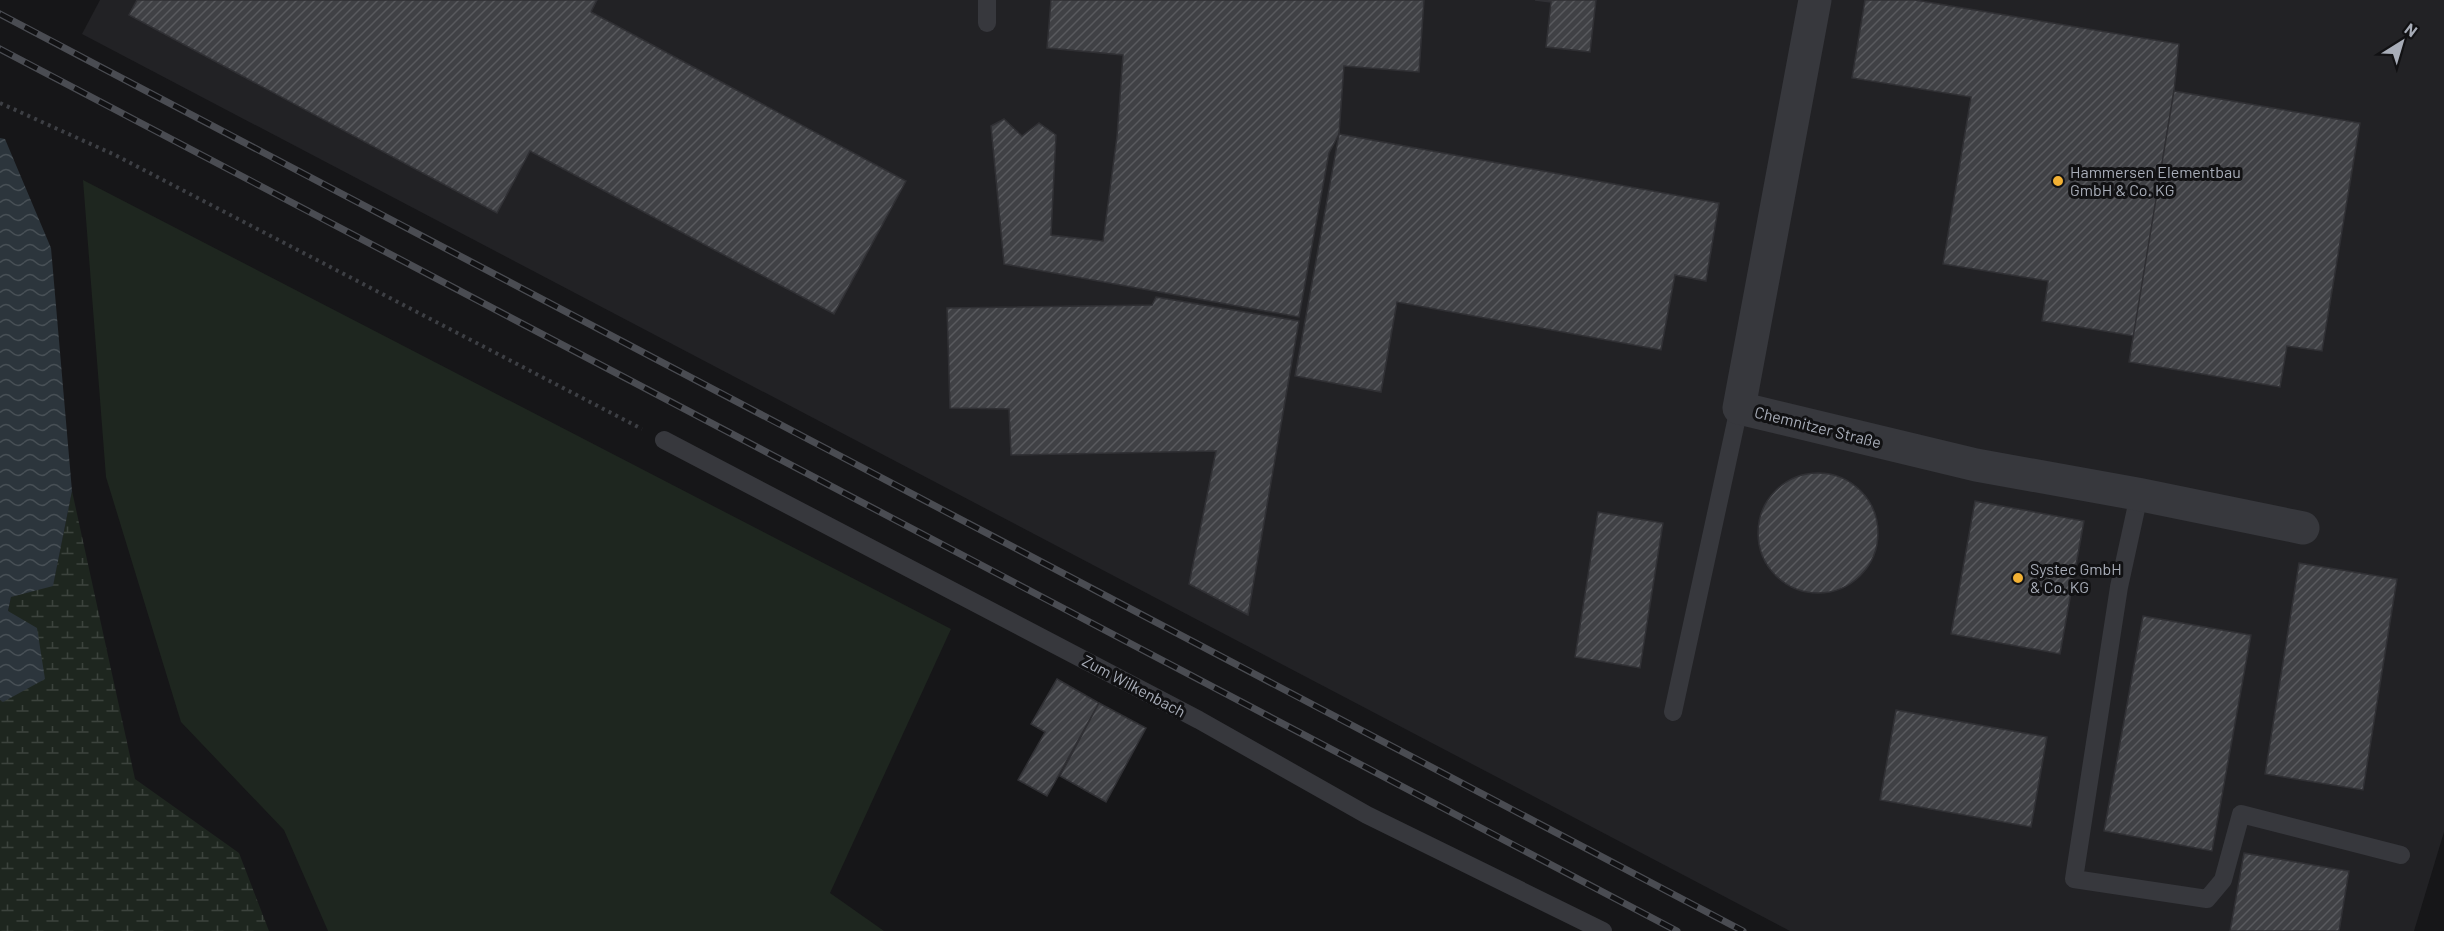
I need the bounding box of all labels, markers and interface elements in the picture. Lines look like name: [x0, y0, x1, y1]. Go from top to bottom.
north arrow: [2372, 12, 2432, 72]
text: N: [2401, 19, 2421, 40]
place label: Hammersen Elementbau GmbH & Co. KG: [2070, 162, 2241, 199]
marker: Hammersen Elementbau GmbH & Co. KG: [2051, 174, 2065, 188]
street label: Chemnitzer Straße: [1753, 402, 1883, 451]
place label: Systec GmbH & Co. KG: [2030, 559, 2122, 596]
marker: Systec GmbH & Co. KG: [2011, 571, 2025, 585]
street label: Zum Wilkenbach: [1079, 650, 1189, 721]

